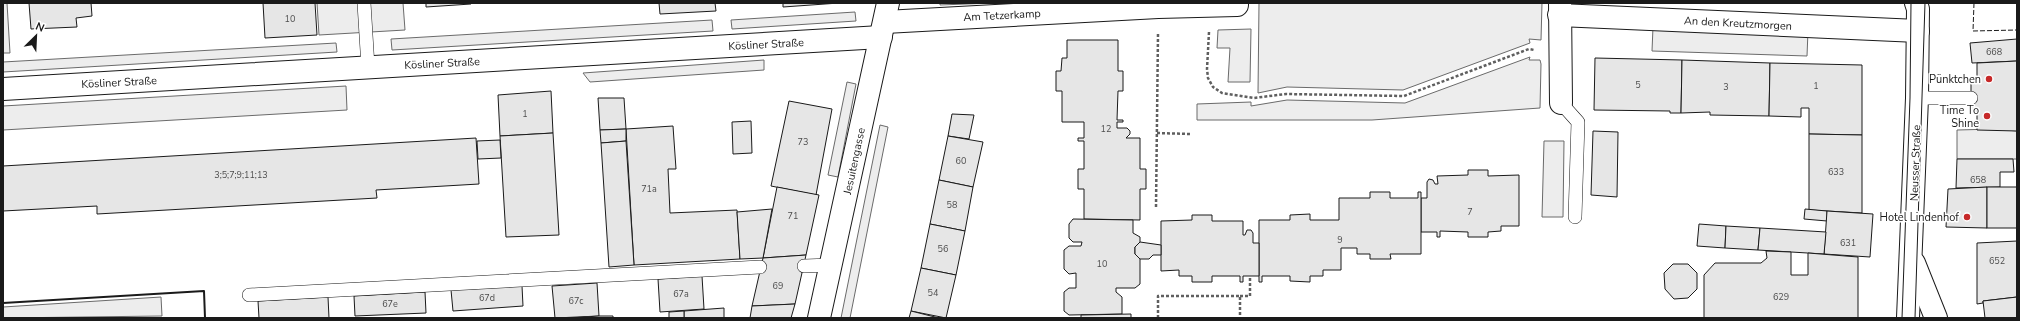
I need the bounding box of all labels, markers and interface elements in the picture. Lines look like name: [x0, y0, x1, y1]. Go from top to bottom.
street label: Am Tetzerkamp: [963, 6, 1041, 25]
house number: 10: [285, 13, 295, 25]
street label: An den Kreutzmorgen: [1684, 13, 1792, 34]
north arrow: [16, 16, 56, 56]
text: N: [33, 19, 47, 36]
street label: Kösliner Straße: [728, 35, 804, 54]
house number: 668: [1986, 46, 2002, 58]
street label: Kösliner Straße: [404, 54, 480, 73]
place label: Pünktchen: [1929, 72, 1981, 87]
street label: Kösliner Straße: [81, 73, 157, 92]
marker: Pünktchen: [1984, 74, 1994, 84]
house number: 5: [1635, 79, 1641, 91]
house number: 1: [1813, 80, 1819, 92]
house number: 3: [1723, 81, 1729, 93]
place label: Time To Shine: [1940, 103, 1979, 131]
house number: 1: [522, 108, 528, 120]
marker: Time To Shine: [1982, 111, 1992, 121]
house number: 12: [1101, 123, 1111, 135]
street label: Neusser Straße: [1907, 124, 1924, 201]
street label: Jesuitengasse: [840, 126, 869, 197]
house number: 73: [798, 136, 808, 148]
house number: 60: [956, 155, 966, 167]
house number: 633: [1828, 166, 1844, 178]
house number: 3;5;7;9;11;13: [214, 169, 268, 181]
house number: 658: [1970, 174, 1986, 186]
house number: 71a: [641, 183, 657, 195]
house number: 58: [947, 199, 957, 211]
house number: 7: [1467, 206, 1473, 218]
house number: 71: [788, 210, 798, 222]
place label: Hotel Lindenhof: [1880, 210, 1959, 225]
marker: Hotel Lindenhof: [1962, 212, 1972, 222]
house number: 9: [1337, 234, 1343, 246]
house number: 631: [1840, 237, 1856, 249]
house number: 56: [938, 243, 948, 255]
house number: 652: [1989, 255, 2005, 267]
house number: 10: [1097, 258, 1107, 270]
house number: 69: [773, 280, 783, 292]
house number: 54: [928, 287, 939, 299]
house number: 67a: [673, 288, 689, 300]
house number: 629: [1773, 291, 1789, 303]
house number: 67d: [479, 292, 495, 304]
house number: 67c: [569, 295, 583, 307]
house number: 67e: [382, 298, 398, 310]

